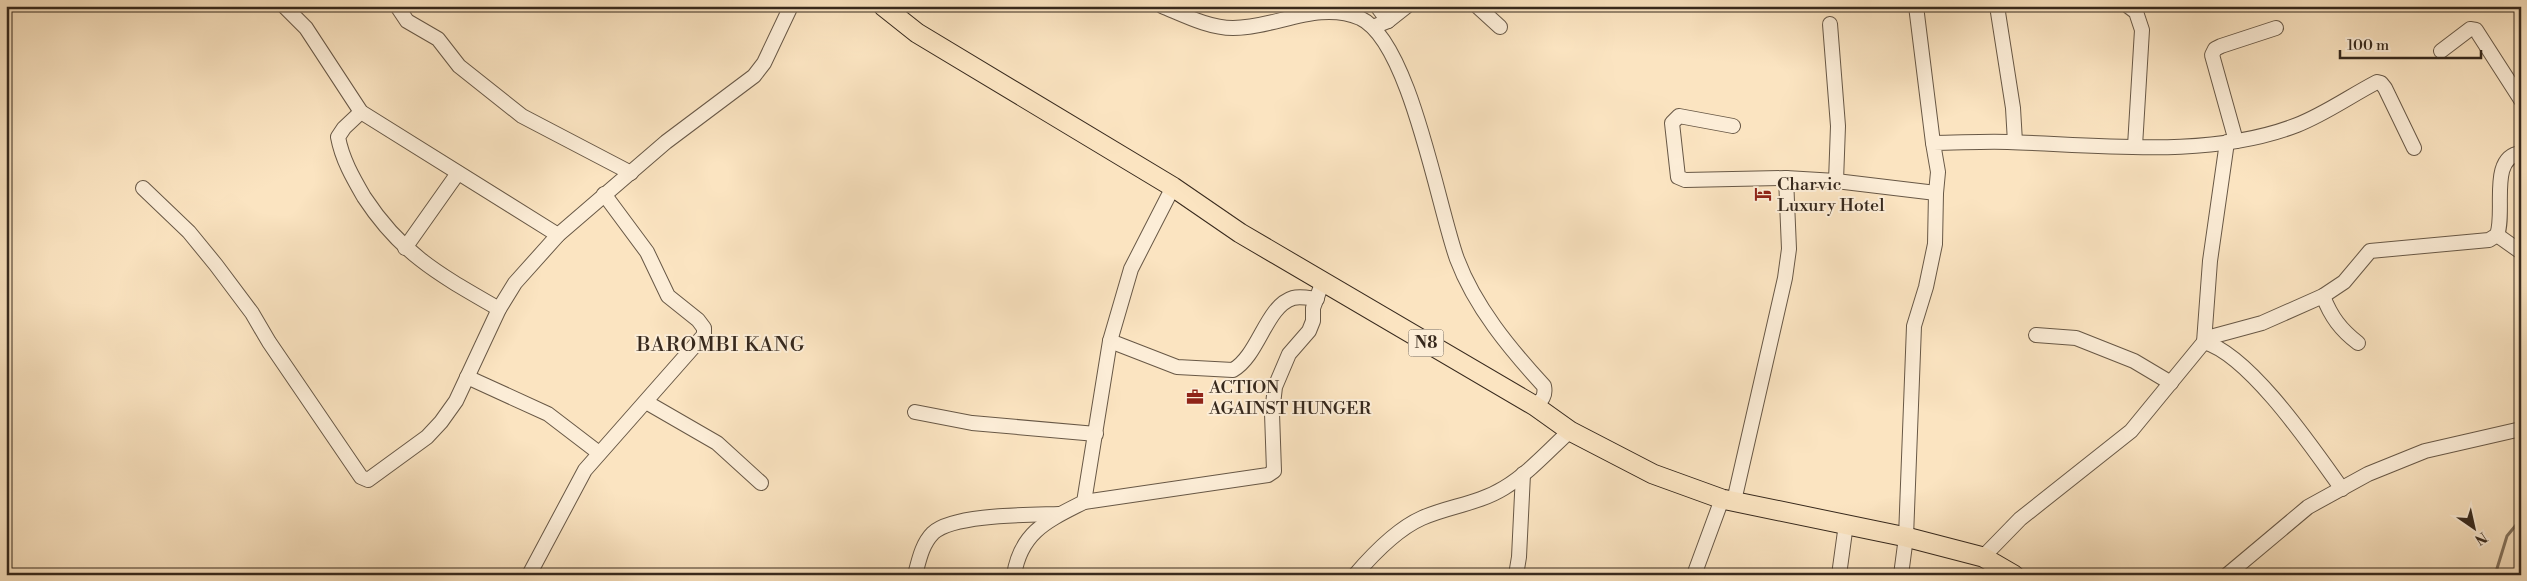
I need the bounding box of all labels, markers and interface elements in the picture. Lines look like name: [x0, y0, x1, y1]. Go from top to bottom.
scale bar: [2340, 28, 2481, 60]
text: 100 m: [2347, 36, 2389, 55]
place label: Charvic Luxury Hotel: [1777, 173, 1885, 217]
hotel icon: Charvic Luxury Hotel: [1753, 184, 1773, 204]
road number: N8: [1408, 329, 1444, 356]
district label: BAROMBI KANG: [636, 333, 805, 358]
place label: ACTION AGAINST HUNGER: [1208, 376, 1372, 420]
office icon: ACTION AGAINST HUNGER: [1185, 387, 1205, 407]
north arrow: [2450, 504, 2500, 554]
text: N: [2471, 527, 2490, 549]

